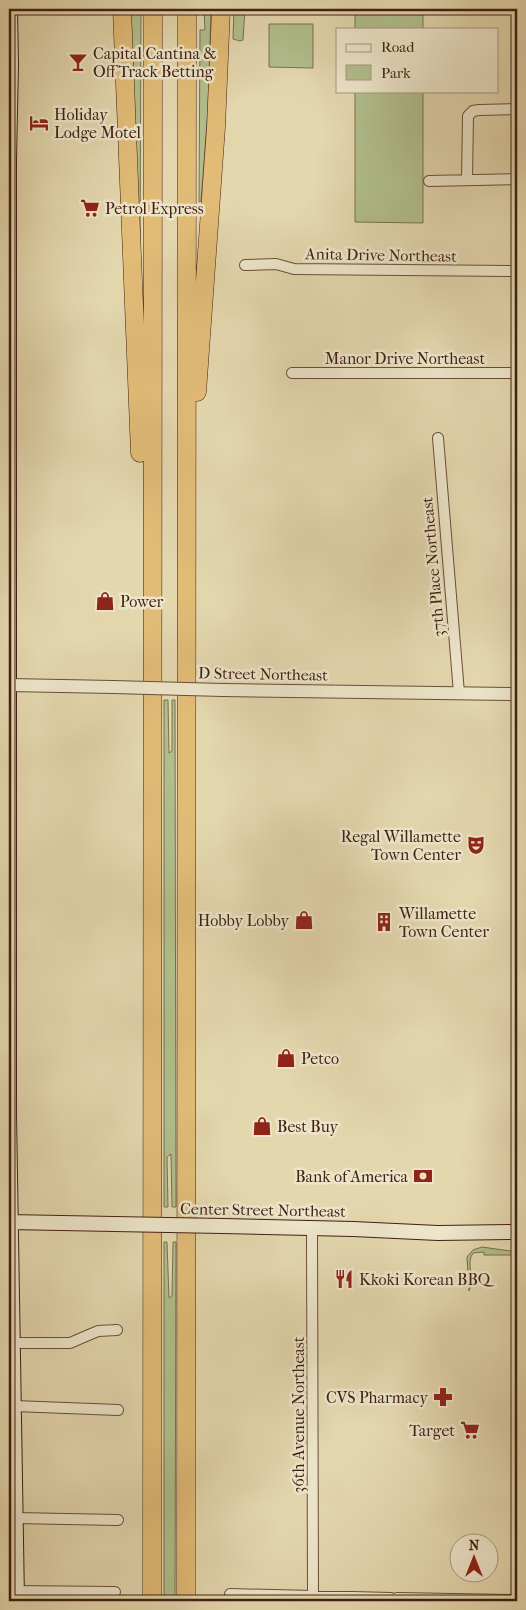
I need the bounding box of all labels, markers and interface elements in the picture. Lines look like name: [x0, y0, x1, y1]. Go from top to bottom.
legend: [336, 28, 498, 92]
text: Road: [381, 38, 415, 56]
place label: Capital Cantina & Off Track Betting: [93, 44, 216, 81]
bar icon: Capital Cantina & Off Track Betting: [67, 51, 89, 73]
text: Park: [381, 64, 411, 82]
place label: Holiday Lodge Motel: [54, 105, 141, 142]
hotel icon: Holiday Lodge Motel: [28, 112, 50, 134]
supermarket icon: Petrol Express: [79, 197, 101, 219]
place label: Petrol Express: [105, 199, 204, 218]
street label: Anita Drive Northeast: [304, 244, 457, 266]
street label: Manor Drive Northeast: [325, 349, 485, 368]
street label: 37th Place Northeast: [417, 496, 449, 638]
shop icon: Power: [94, 590, 116, 612]
place label: Power: [120, 592, 164, 611]
street label: D Street Northeast: [198, 663, 328, 685]
place label: Regal Willamette Town Center: [341, 827, 461, 864]
theatre icon: Regal Willamette Town Center: [465, 834, 487, 856]
place label: Willamette Town Center: [398, 904, 489, 941]
shop icon: Hobby Lobby: [293, 909, 315, 931]
place label: Hobby Lobby: [198, 911, 289, 930]
building icon: Willamette Town Center: [373, 911, 395, 933]
shop icon: Petco: [275, 1047, 297, 1069]
place label: Petco: [301, 1049, 339, 1068]
shop icon: Best Buy: [251, 1115, 273, 1137]
place label: Best Buy: [277, 1117, 339, 1136]
bank icon: Bank of America: [412, 1165, 434, 1187]
place label: Bank of America: [295, 1167, 409, 1186]
street label: Center Street Northeast: [180, 1199, 346, 1221]
restaurant icon: Kkoki Korean BBQ: [333, 1268, 355, 1290]
place label: Kkoki Korean BBQ: [359, 1270, 496, 1289]
street label: 36th Avenue Northeast: [289, 1336, 308, 1493]
pharmacy icon: CVS Pharmacy: [432, 1386, 454, 1408]
place label: CVS Pharmacy: [326, 1388, 428, 1407]
supermarket icon: Target: [459, 1419, 481, 1441]
place label: Target: [409, 1421, 455, 1440]
north arrow: [448, 1532, 498, 1582]
text: N: [469, 1537, 480, 1554]

